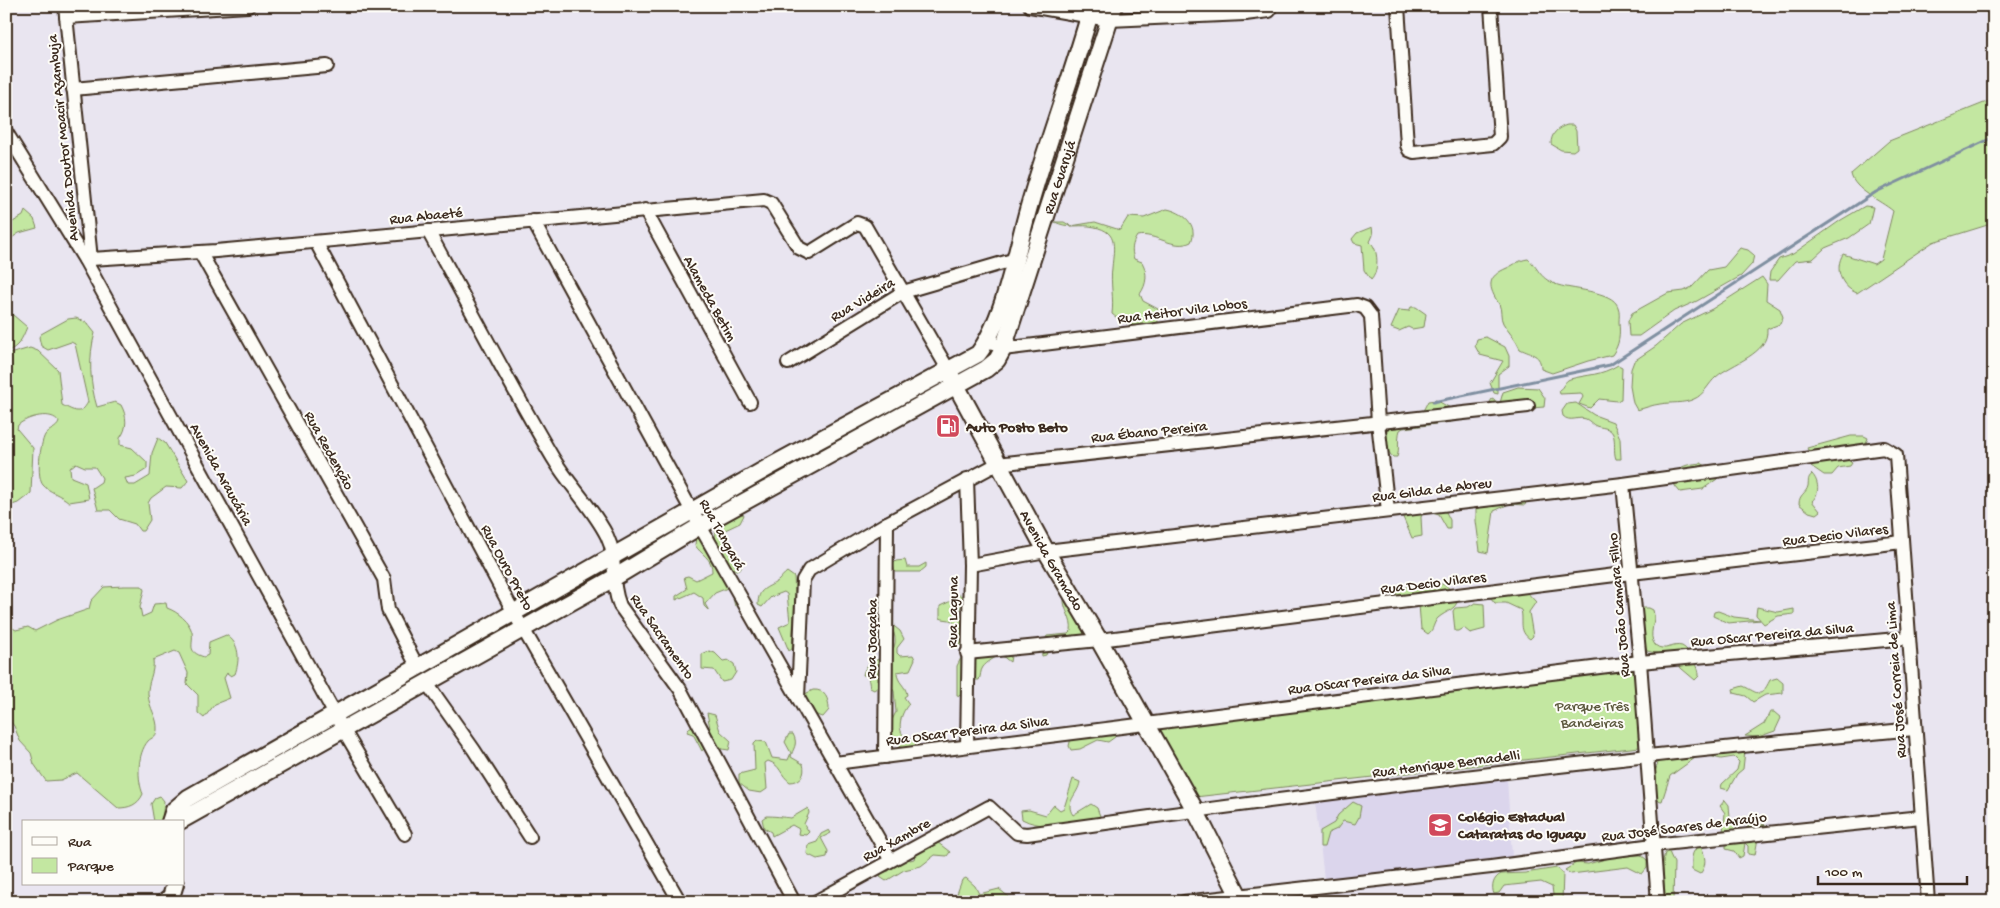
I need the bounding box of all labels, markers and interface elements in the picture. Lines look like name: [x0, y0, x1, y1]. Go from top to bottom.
street label: Avenida Doutor Moacir Azambuja: [44, 33, 84, 242]
street label: Rua Guarujá: [1040, 138, 1081, 217]
street label: Rua Abaeté: [389, 204, 464, 230]
street label: Alameda Betim: [678, 253, 740, 345]
street label: Rua Videira: [828, 274, 899, 327]
street label: Rua Heitor Vila Lobos: [1116, 295, 1249, 329]
street label: Rua Redenção: [299, 408, 357, 494]
fuel station icon: Auto Posto Beto: [935, 413, 961, 439]
street label: Rua Ébano Pereira: [1090, 418, 1209, 448]
place label: Auto Posto Beto: [965, 419, 1068, 437]
street label: Avenida Araucária: [185, 421, 256, 530]
street label: Rua Gilda de Abreu: [1371, 475, 1493, 507]
street label: Rua Tangará: [694, 496, 748, 574]
street label: Avenida Gramado: [1015, 508, 1087, 615]
street label: Rua Decio Vilares: [1782, 521, 1889, 551]
street label: Rua Ouro Preto: [476, 522, 537, 614]
street label: Rua João Camara Filho: [1605, 532, 1635, 678]
street label: Rua Decio Vilares: [1380, 569, 1487, 599]
street label: Rua Laguna: [944, 575, 964, 648]
street label: Rua Sacramento: [625, 591, 698, 684]
street label: Rua Joaçaba: [863, 598, 883, 679]
street label: Rua José Correia de Lima: [1883, 600, 1911, 759]
street label: Rua OScar Pereira da Silva: [1690, 620, 1855, 652]
street label: Rua OScar Pereira da Silva: [1287, 662, 1452, 700]
park label: Parque Três Bandeiras: [1554, 698, 1629, 733]
street label: Rua OScar Pereira da Silva: [885, 713, 1050, 751]
street label: Rua Henrique Bernadelli: [1371, 747, 1521, 783]
place label: Colégio Estadual Cataratas do Iguaçu: [1457, 809, 1587, 844]
street label: Rua José Soares de Araújo: [1601, 809, 1768, 847]
school or university icon: Colégio Estadual Cataratas do Iguaçu: [1427, 812, 1453, 838]
street label: Rua Xambre: [860, 815, 934, 867]
legend: [22, 820, 185, 886]
text: Rua: [68, 834, 92, 852]
scale bar: [1818, 853, 1966, 885]
text: Parque: [67, 858, 114, 876]
text: 100 m: [1824, 864, 1863, 882]

